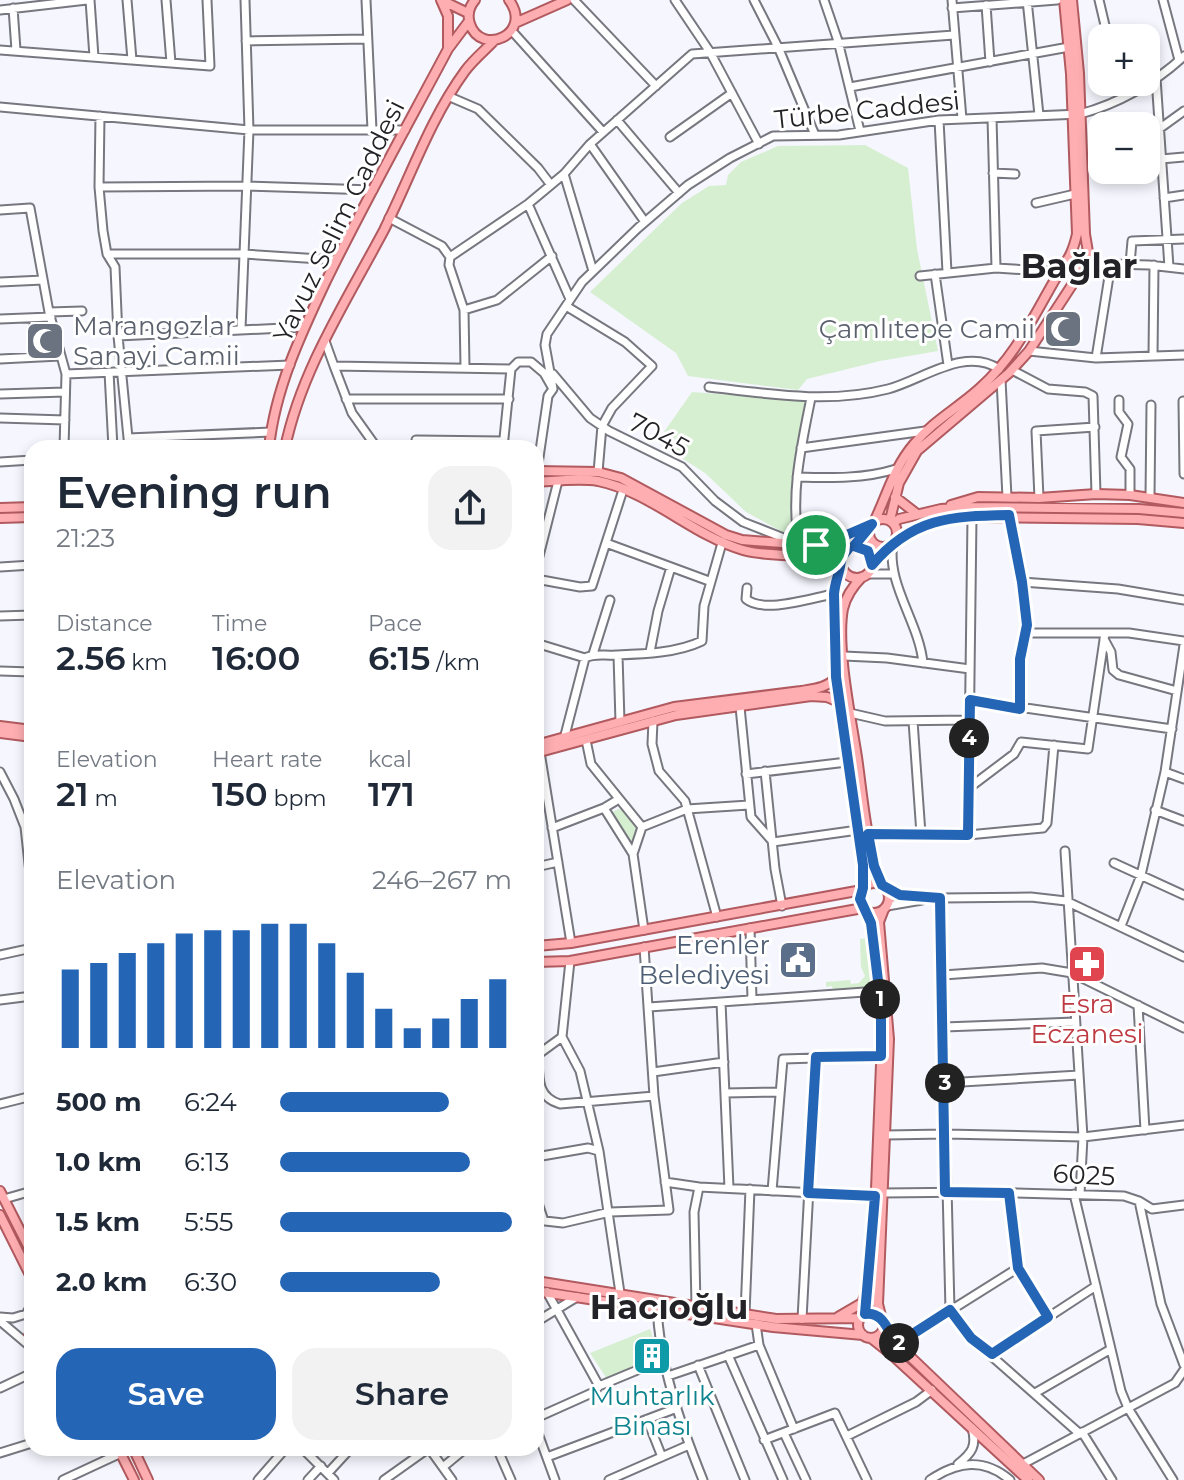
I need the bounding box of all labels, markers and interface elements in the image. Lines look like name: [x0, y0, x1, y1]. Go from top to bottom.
map controls: [1088, 24, 1160, 184]
button: +: [1088, 24, 1160, 96]
street label: Türbe Caddesi: [773, 84, 961, 136]
street label: Yavuz Selim Caddesi: [266, 95, 412, 347]
button: −: [1088, 112, 1160, 184]
district label: Bağlar: [1021, 245, 1137, 287]
mosque icon: Çamlıtepe Camii: [1042, 308, 1084, 350]
place label: Marangozlar Sanayi Camii: [73, 310, 240, 372]
place label: Çamlıtepe Camii: [819, 313, 1035, 345]
mosque icon: Marangozlar Sanayi Camii: [24, 320, 66, 362]
street label: 7045: [623, 406, 695, 464]
text: Evening run: [56, 465, 332, 519]
button: share: [428, 466, 512, 550]
pin: [782, 511, 850, 579]
text: 21:23: [56, 522, 115, 554]
icon: arrive: [794, 523, 838, 567]
text: Distance: [56, 610, 153, 637]
text: Time: [212, 610, 267, 637]
text: Pace: [368, 610, 422, 637]
text: 2.56: [56, 637, 126, 679]
text: 16:00: [212, 637, 300, 679]
text: 6:15: [368, 637, 430, 679]
text: km: [126, 649, 168, 676]
text: /km: [430, 649, 480, 676]
pin: 4: [949, 718, 989, 758]
text: 4: [961, 724, 977, 751]
text: Elevation: [56, 746, 158, 773]
text: Heart rate: [212, 746, 322, 773]
text: kcal: [368, 746, 412, 773]
text: 21: [56, 773, 89, 815]
text: 150: [212, 773, 268, 815]
text: 171: [368, 773, 415, 815]
text: m: [89, 785, 118, 812]
text: bpm: [268, 785, 327, 812]
text: Elevation: [56, 864, 176, 896]
text: 246–267 m: [372, 864, 512, 896]
place label: Erenler Belediyesi: [638, 929, 770, 991]
public building icon: Erenler Belediyesi: [777, 939, 819, 981]
pharmacy icon: Esra Eczanesi: [1066, 943, 1108, 985]
pin: 1: [860, 979, 900, 1019]
text: 1: [876, 985, 884, 1012]
place label: Esra Eczanesi: [1030, 988, 1144, 1050]
pin: 3: [925, 1063, 965, 1103]
text: 3: [938, 1069, 952, 1096]
text: 500 m: [56, 1086, 141, 1118]
text: 6:24: [184, 1086, 237, 1118]
text: 1.0 km: [56, 1146, 142, 1178]
text: 6:13: [184, 1146, 229, 1178]
street label: 6025: [1052, 1157, 1116, 1193]
text: 1.5 km: [56, 1206, 140, 1238]
text: 5:55: [184, 1206, 234, 1238]
text: 2.0 km: [56, 1266, 147, 1298]
text: 6:30: [184, 1266, 237, 1298]
district label: Hacıoğlu: [590, 1286, 748, 1328]
pin: 2: [879, 1323, 919, 1363]
text: 2: [893, 1329, 905, 1356]
building icon: Muhtarlık Binası: [631, 1335, 673, 1377]
button: Save: [56, 1348, 276, 1440]
button: Share: [292, 1348, 512, 1440]
place label: Muhtarlık Binası: [589, 1380, 715, 1442]

